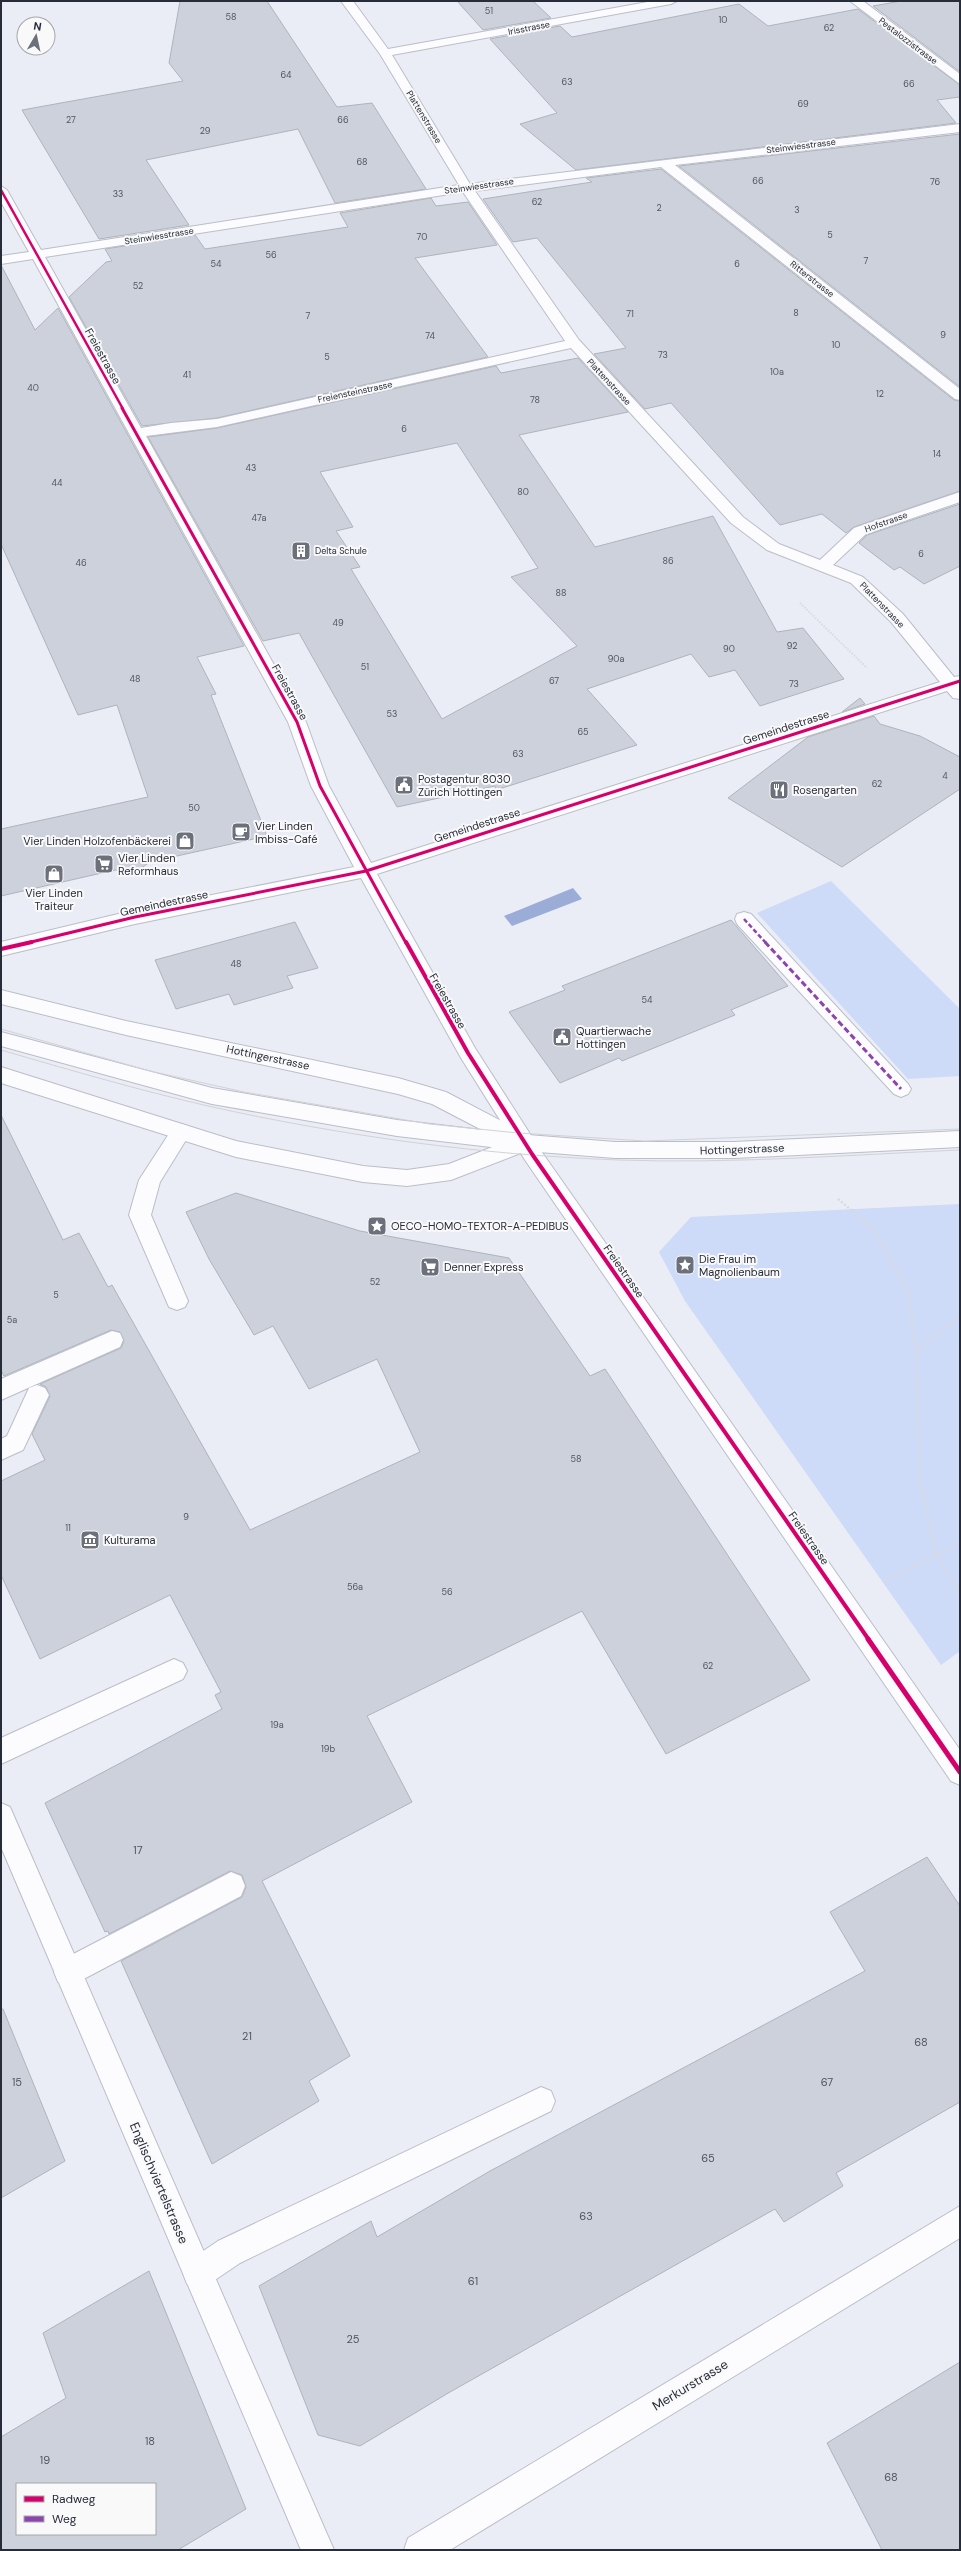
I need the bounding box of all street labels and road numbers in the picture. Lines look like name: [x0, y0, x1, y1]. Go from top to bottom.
street label: Pestalozzistrasse: [876, 15, 940, 67]
street label: Irisstrasse: [507, 18, 551, 38]
street label: Plattenstrasse: [404, 88, 444, 146]
street label: Steinwiesstrasse: [766, 136, 836, 156]
street label: Steinwiesstrasse: [444, 175, 514, 197]
street label: Steinwiesstrasse: [124, 225, 194, 247]
street label: Ritterstrasse: [787, 258, 837, 300]
street label: Freiestrasse: [82, 326, 124, 386]
street label: Plattenstrasse: [584, 356, 634, 408]
street label: Freiensteinstrasse: [317, 378, 393, 406]
street label: Hofstrasse: [863, 509, 909, 535]
street label: Plattenstrasse: [857, 579, 907, 631]
street label: Freiestrasse: [269, 662, 311, 722]
street label: Gemeindestrasse: [741, 706, 831, 748]
street label: Gemeindestrasse: [432, 804, 522, 846]
street label: Gemeindestrasse: [119, 887, 209, 919]
street label: Freiestrasse: [426, 971, 470, 1031]
street label: Hottingerstrasse: [225, 1041, 311, 1073]
street label: Hottingerstrasse: [700, 1141, 784, 1157]
street label: Freiestrasse: [601, 1242, 647, 1300]
street label: Freiestrasse: [786, 1509, 832, 1567]
street label: Englischviertelstrasse: [126, 2120, 192, 2246]
street label: Merkurstrasse: [649, 2356, 731, 2414]

